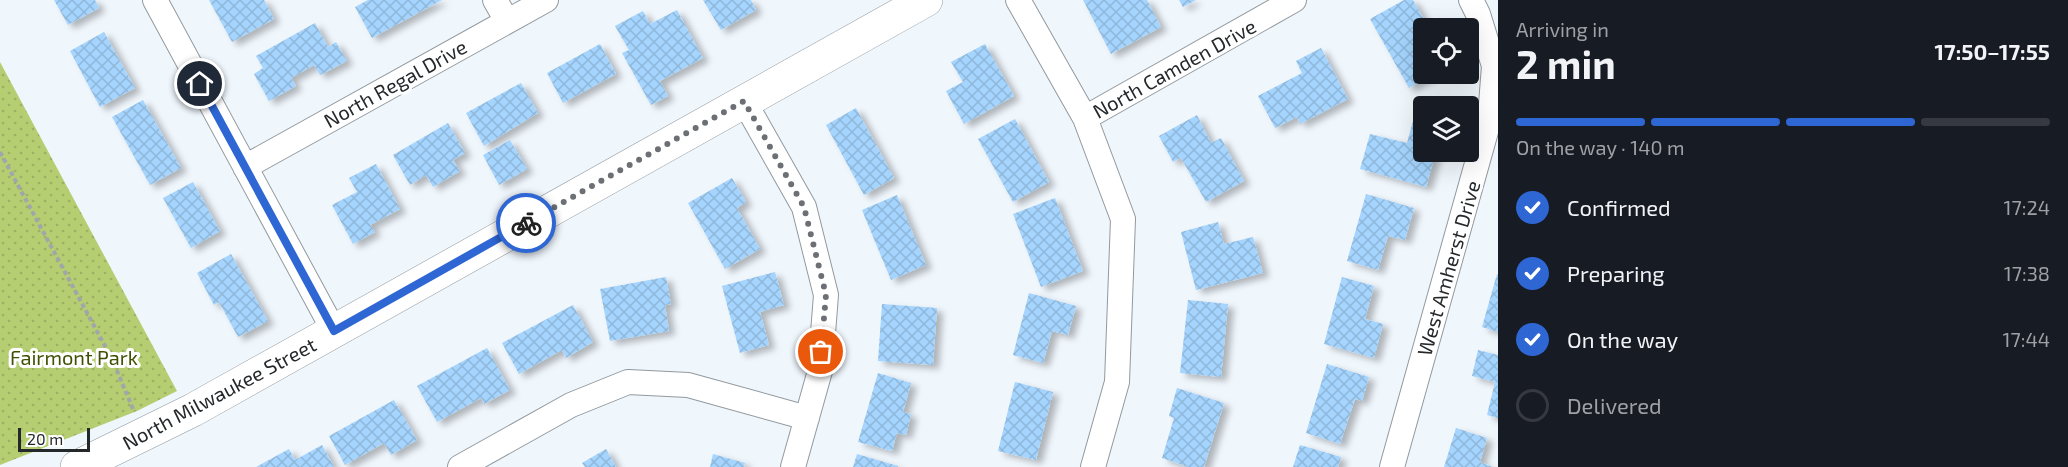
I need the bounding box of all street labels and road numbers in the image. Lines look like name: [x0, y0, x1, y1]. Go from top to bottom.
street label: North Camden Drive: [1088, 13, 1260, 123]
street label: North Regal Drive: [319, 34, 471, 132]
street label: West Amherst Drive: [1411, 178, 1485, 358]
street label: North Milwaukee Street: [118, 332, 320, 454]

